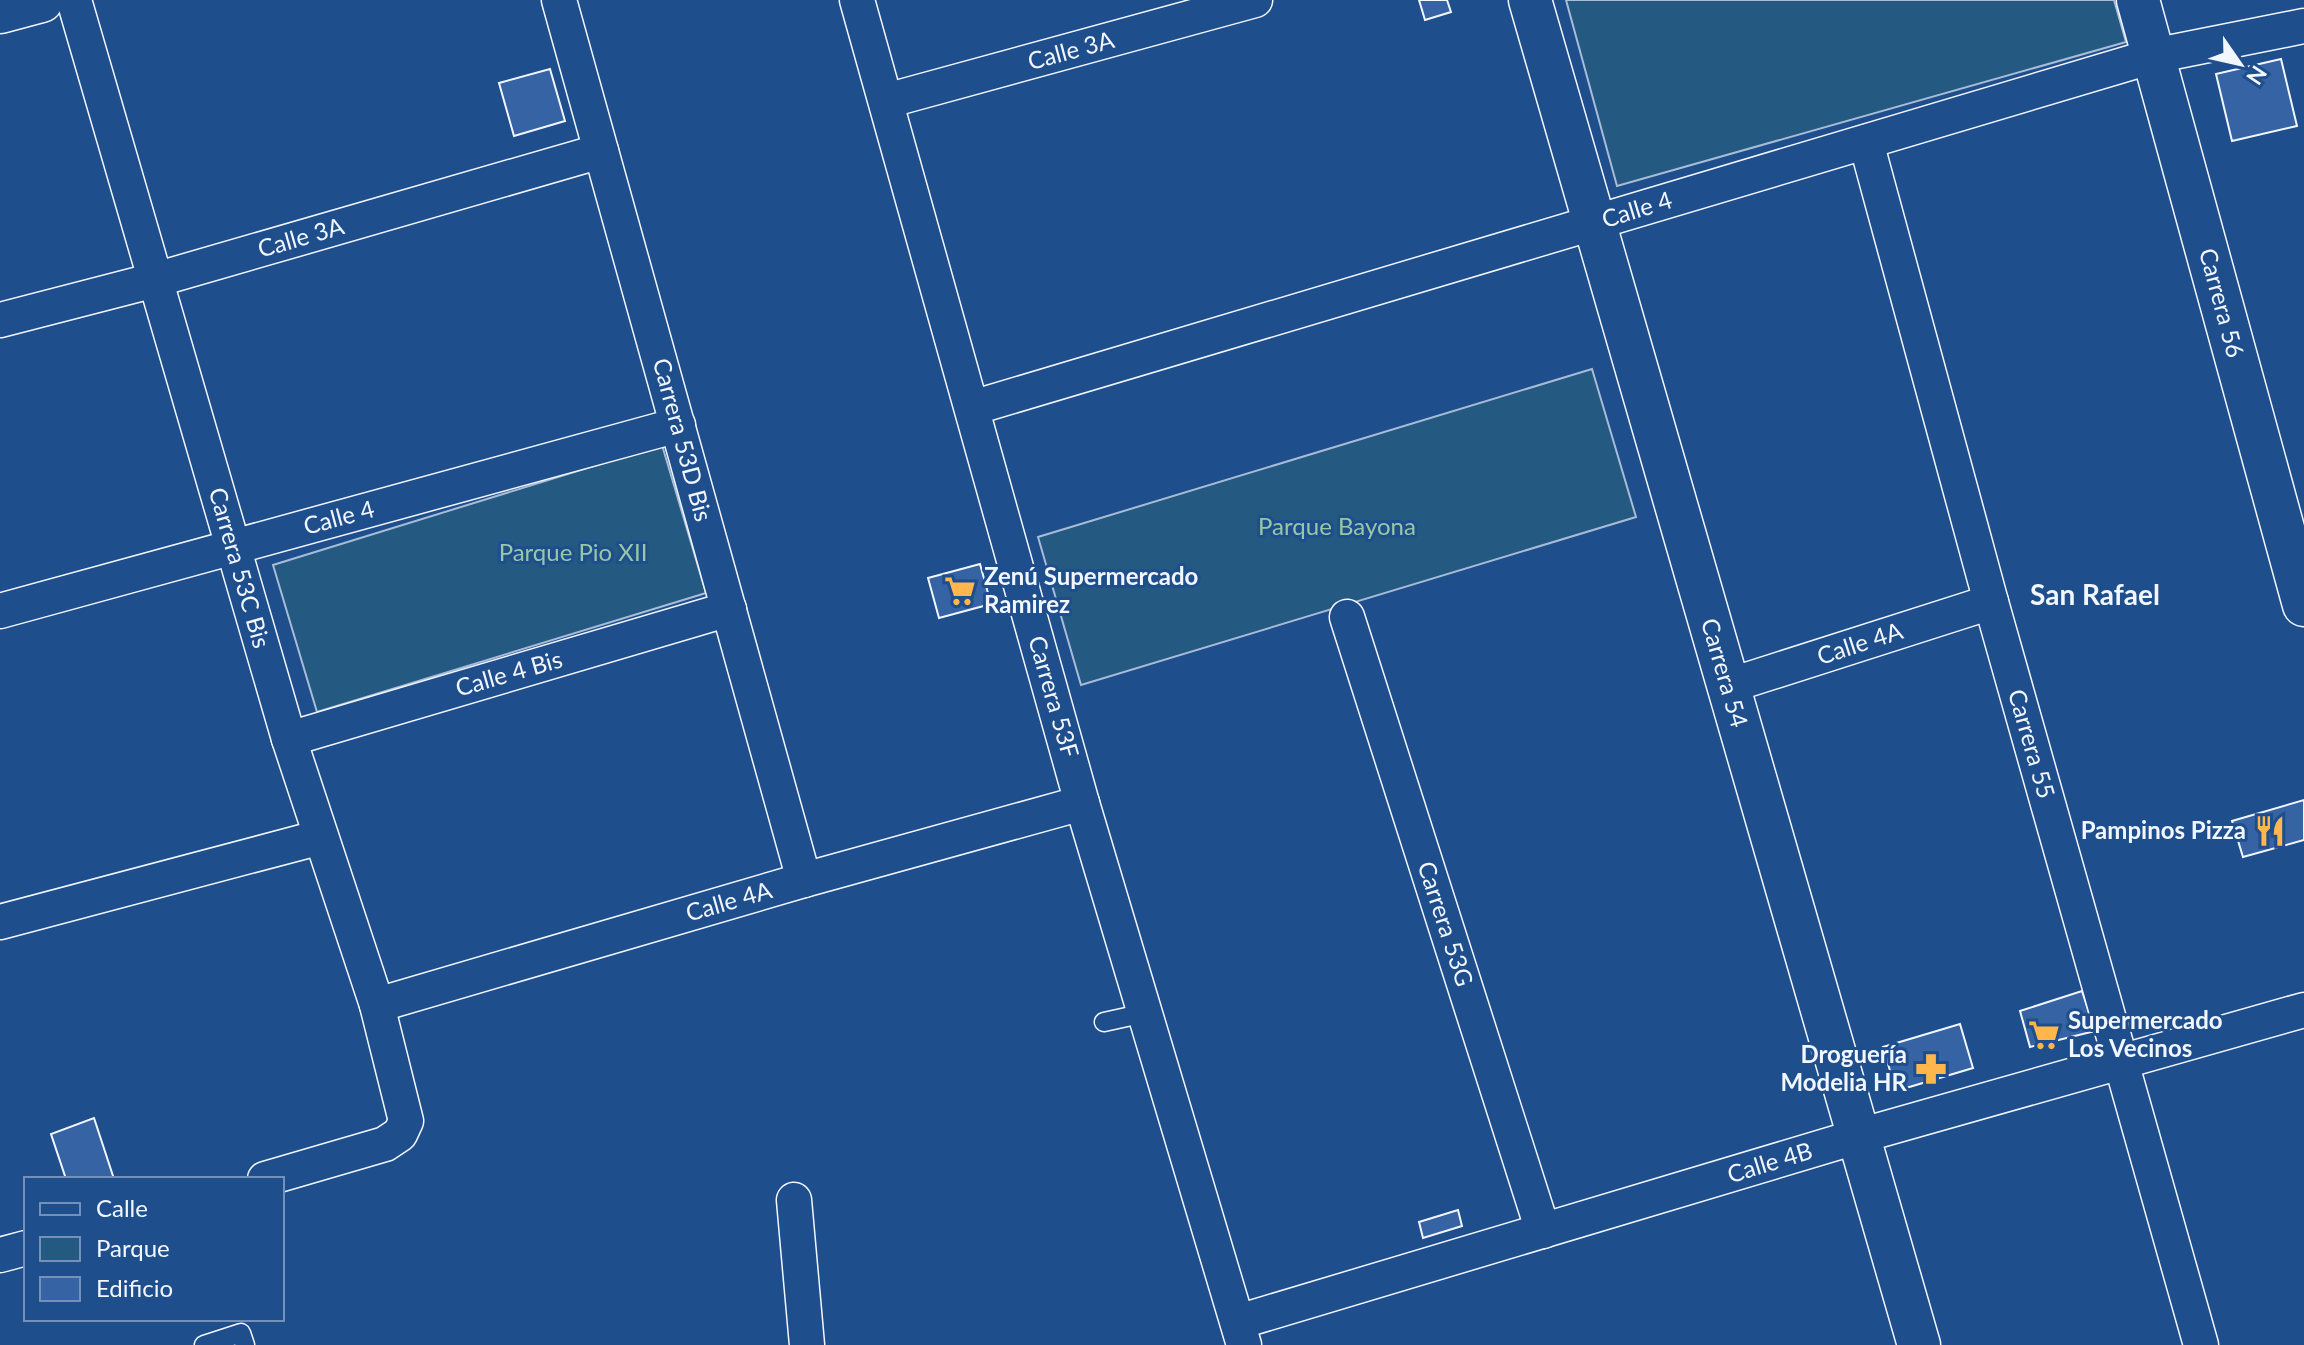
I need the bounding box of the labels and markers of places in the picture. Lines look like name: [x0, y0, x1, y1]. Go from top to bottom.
place label: Zenú Supermercado Ramirez: [984, 561, 1198, 618]
supermarket icon: Zenú Supermercado Ramirez: [943, 574, 977, 608]
restaurant icon: Pampinos Pizza: [2253, 814, 2287, 848]
place label: Pampinos Pizza: [2081, 815, 2246, 844]
place label: Supermercado Los Vecinos: [2068, 1005, 2223, 1062]
supermarket icon: Supermercado Los Vecinos: [2027, 1018, 2061, 1052]
place label: Droguería Modelia HR: [1780, 1039, 1908, 1096]
pharmacy icon: Droguería Modelia HR: [1914, 1052, 1948, 1086]

